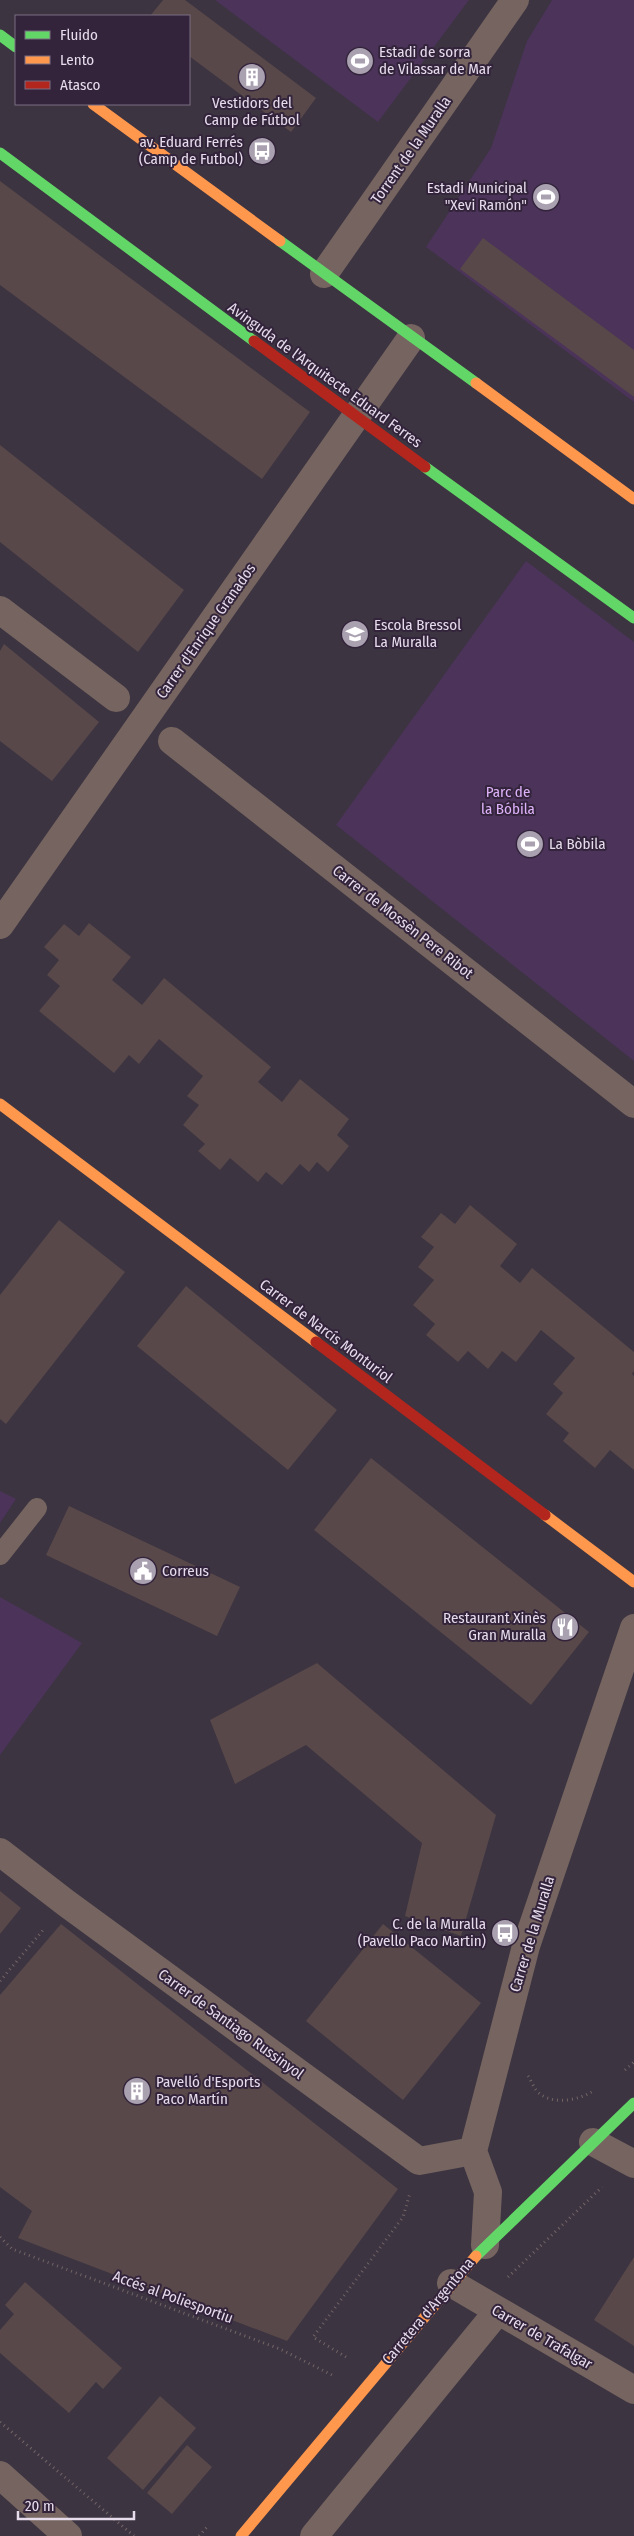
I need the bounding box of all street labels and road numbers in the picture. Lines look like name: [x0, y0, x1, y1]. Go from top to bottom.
street label: Torrent de la Muralla: [367, 93, 455, 207]
street label: Avinguda de l'Arquitecte Eduard Ferres: [224, 299, 426, 451]
street label: Carrer d'Enrique Granados: [152, 560, 260, 702]
street label: Carrer de Mossèn Pere Ribot: [329, 862, 477, 983]
street label: Carrer de Narcís Monturiol: [256, 1275, 396, 1387]
street label: Carrer de la Muralla: [506, 1874, 558, 1994]
street label: Carrer de Santiago Russinyol: [155, 1965, 307, 2083]
street label: Carretera d'Argentona: [378, 2254, 478, 2368]
street label: Accés al Poliesportiu: [110, 2267, 236, 2327]
street label: Carrer de Trafalgar: [488, 2301, 596, 2374]

